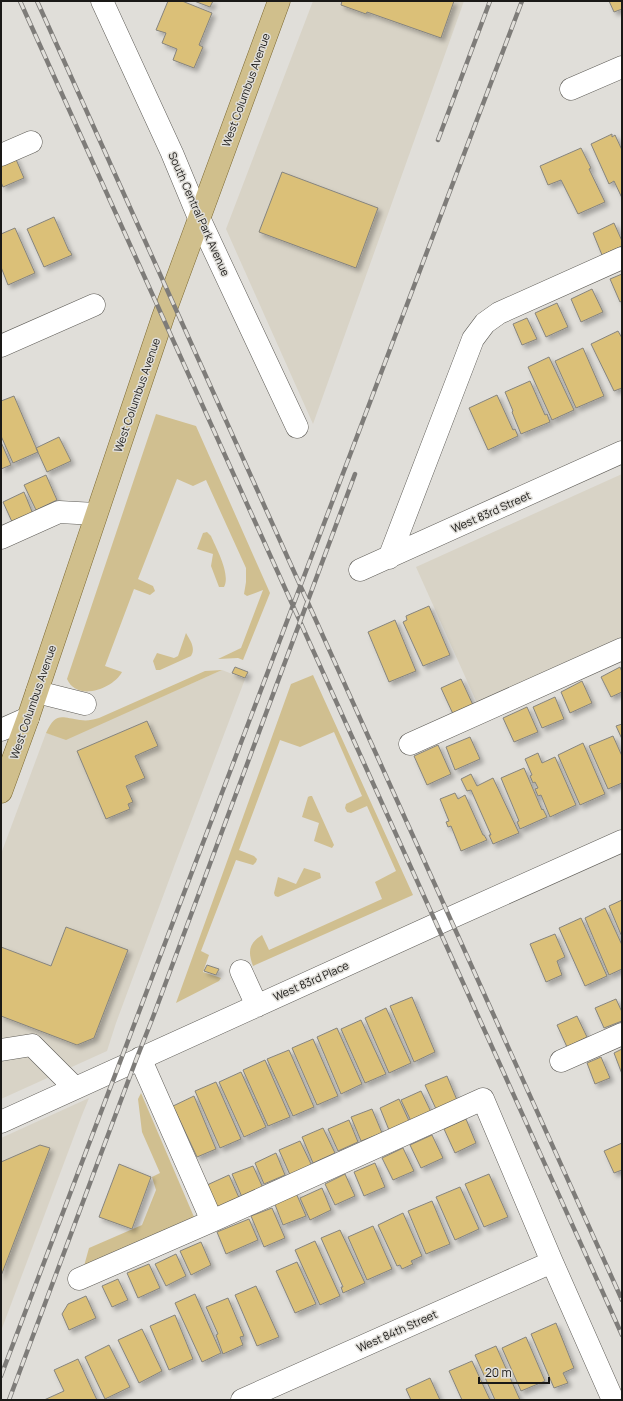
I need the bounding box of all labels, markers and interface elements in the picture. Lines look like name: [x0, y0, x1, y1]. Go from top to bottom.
street label: West Columbus Avenue: [218, 30, 273, 149]
street label: South Central Park Avenue: [165, 149, 234, 279]
street label: West Columbus Avenue: [110, 335, 163, 454]
street label: West 83rd Street: [449, 487, 533, 536]
street label: West Columbus Avenue: [6, 642, 59, 761]
street label: West 83rd Place: [271, 957, 351, 1004]
street label: West 84th Street: [354, 1306, 439, 1355]
scale bar: [479, 1359, 549, 1385]
text: 20 m: [485, 1364, 512, 1381]

